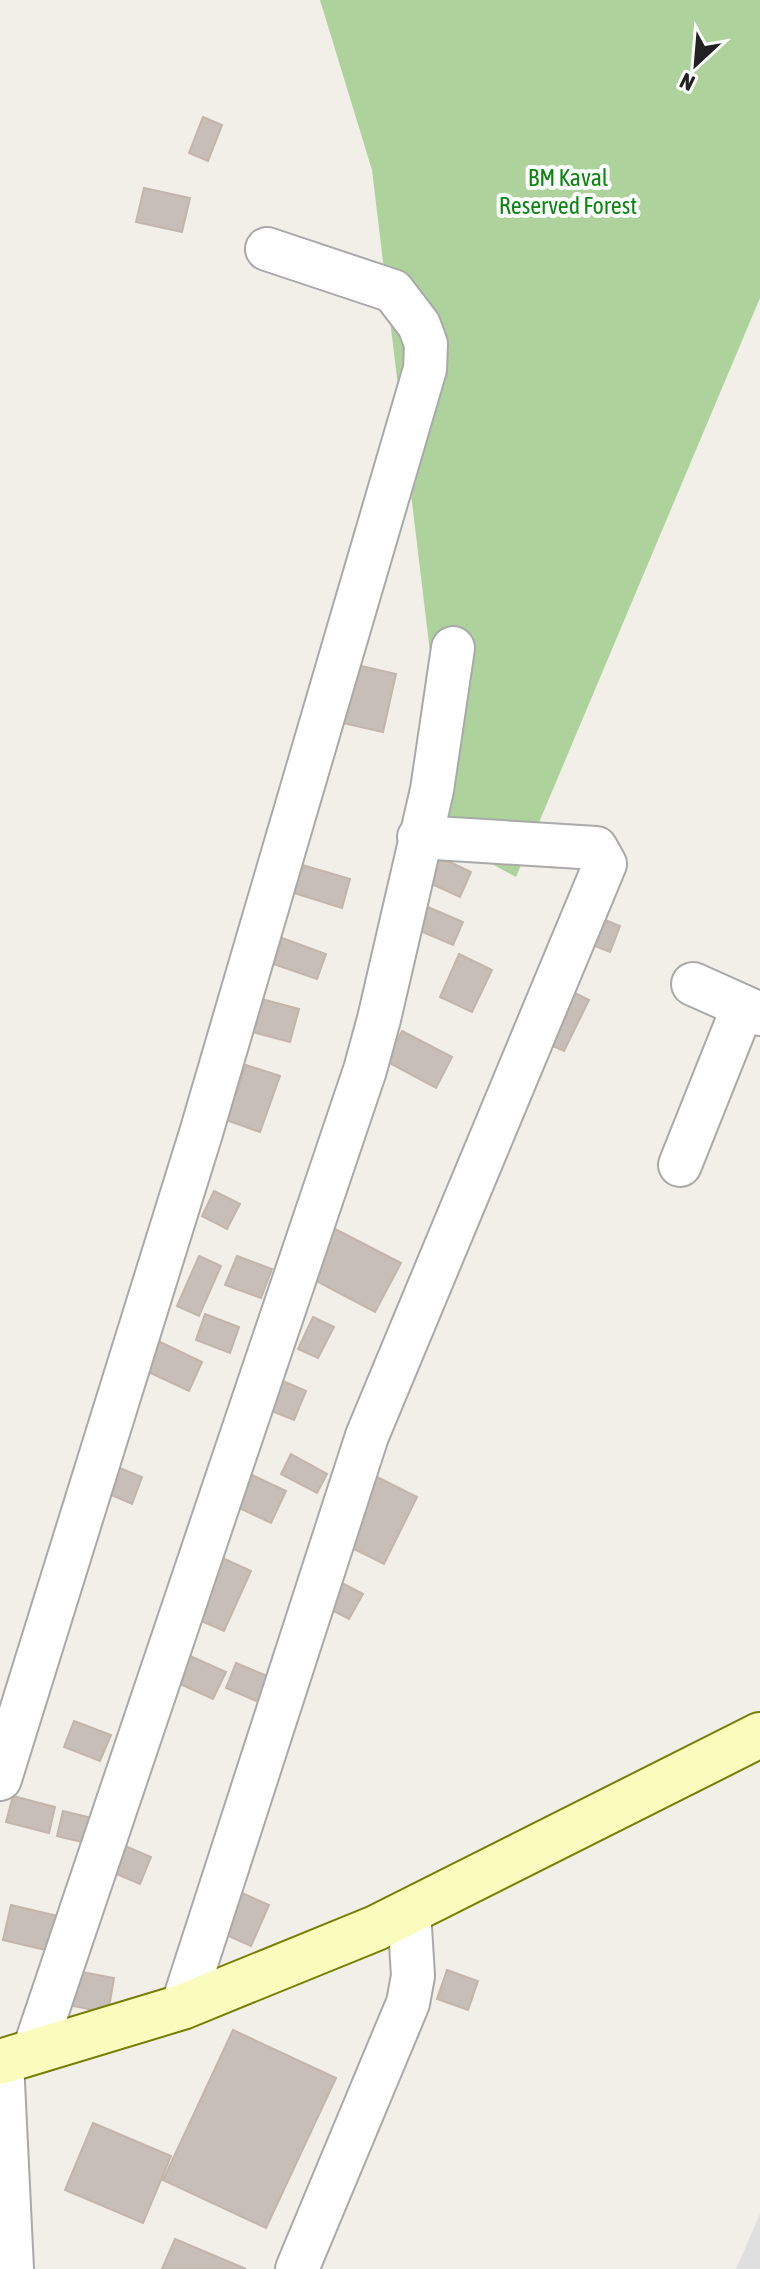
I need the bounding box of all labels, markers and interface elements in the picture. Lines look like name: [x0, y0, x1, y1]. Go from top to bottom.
north arrow: [656, 24, 736, 104]
text: N: [676, 67, 699, 97]
park label: BM Kaval Reserved Forest: [499, 164, 637, 219]

